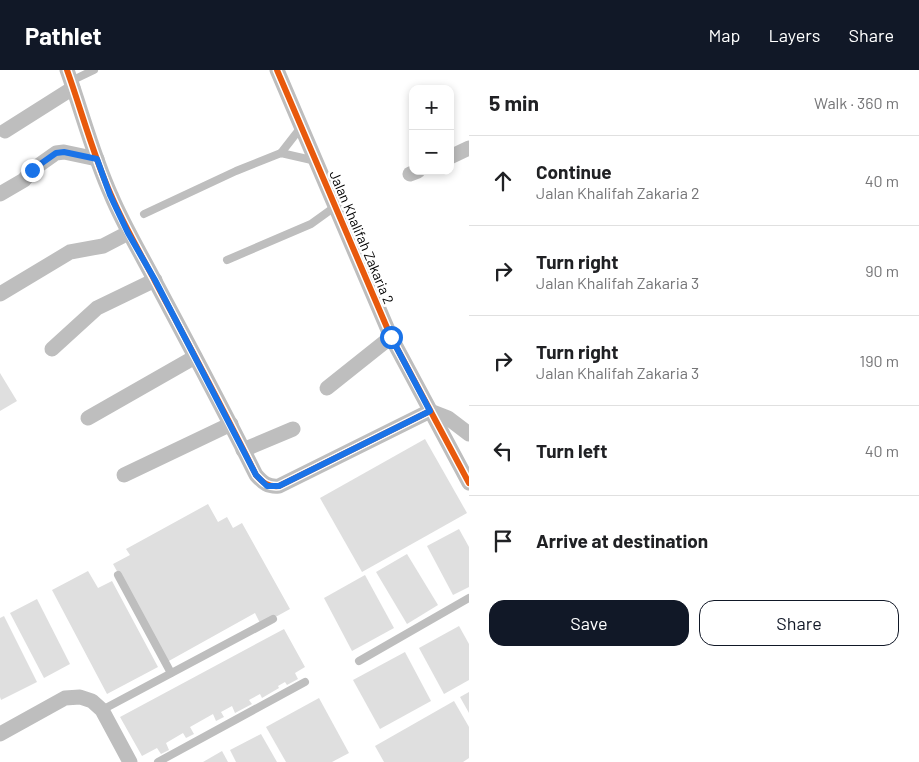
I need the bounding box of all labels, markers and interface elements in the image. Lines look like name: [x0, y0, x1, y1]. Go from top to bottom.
text: Pathlet: [25, 21, 102, 50]
text: Map: [708, 24, 740, 46]
text: Layers: [768, 24, 821, 46]
text: Share: [849, 24, 894, 46]
map controls: [409, 85, 454, 175]
button: +: [409, 85, 454, 130]
text: 5 min: [489, 90, 539, 115]
text: Walk · 360 m: [814, 93, 899, 112]
button: −: [409, 130, 454, 175]
route end: [21, 159, 44, 182]
text: Continue: [536, 160, 612, 183]
icon: ahead: [489, 167, 517, 195]
street label: Jalan Khalifah Zakaria 2: [326, 168, 398, 306]
text: 40 m: [865, 171, 899, 190]
text: Jalan Khalifah Zakaria 2: [536, 183, 700, 202]
text: Turn right: [536, 250, 618, 273]
icon: right: [489, 257, 517, 285]
text: 90 m: [865, 261, 899, 280]
text: Jalan Khalifah Zakaria 3: [536, 273, 699, 292]
route start: [380, 326, 403, 349]
text: Turn right: [536, 340, 618, 363]
icon: right: [489, 347, 517, 375]
text: 190 m: [860, 351, 899, 370]
text: Jalan Khalifah Zakaria 3: [536, 363, 699, 382]
icon: left: [489, 437, 517, 465]
text: Turn left: [536, 439, 607, 462]
text: 40 m: [865, 441, 899, 460]
icon: arrive: [489, 527, 517, 555]
text: Arrive at destination: [536, 529, 708, 552]
button: Save: [489, 600, 689, 646]
button: Share: [699, 600, 899, 646]

